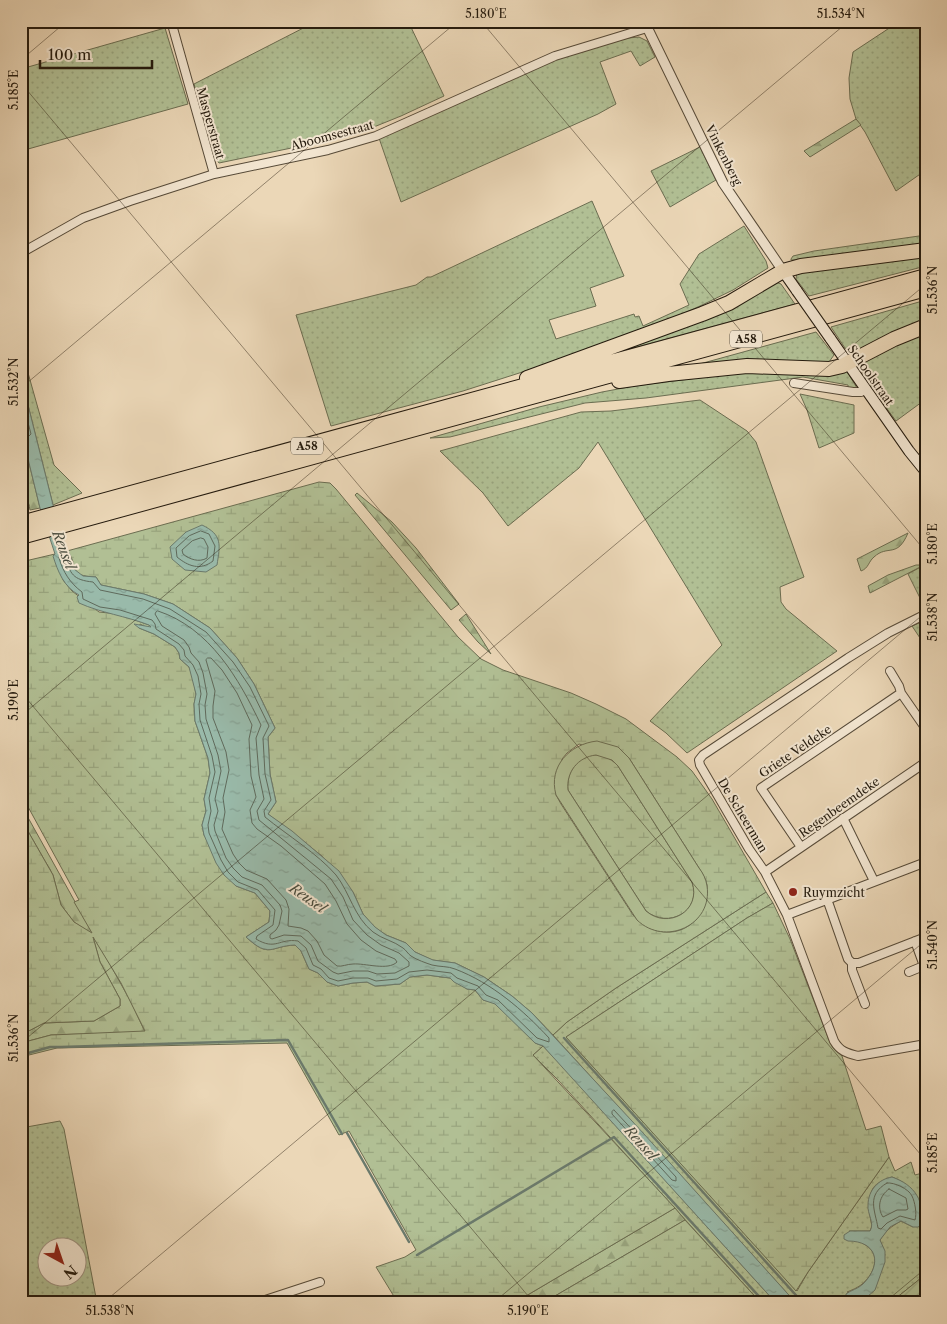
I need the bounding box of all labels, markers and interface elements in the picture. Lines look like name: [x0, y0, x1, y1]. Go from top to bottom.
text: 5.180°E: [465, 6, 507, 21]
text: 51.534°N: [817, 6, 865, 21]
scale bar: [40, 38, 152, 70]
text: 100 m: [48, 45, 91, 64]
text: 5.185°E: [6, 70, 21, 110]
street label: Masperstraat: [194, 85, 229, 161]
street label: Aboomsestraat: [288, 117, 376, 154]
street label: Vinkenberg: [702, 121, 746, 188]
text: 51.536°N: [925, 266, 940, 314]
road number: A58: [730, 330, 762, 348]
street label: Schoolstraat: [845, 342, 898, 409]
text: 51.532°N: [6, 358, 21, 406]
road number: A58: [291, 438, 323, 454]
text: 5.180°E: [925, 523, 940, 565]
water label: Reusel: [48, 527, 80, 574]
text: 51.538°N: [925, 592, 940, 641]
text: 5.190°E: [6, 679, 21, 721]
street label: Griete Veldeke: [756, 721, 834, 781]
street label: Regenbeemdeke: [796, 773, 882, 840]
street label: De Scheerman: [715, 775, 771, 855]
water label: Reusel: [285, 878, 331, 918]
place label: Ruymzicht: [803, 885, 866, 900]
marker: Ruymzicht: [787, 886, 799, 898]
text: 51.540°N: [925, 920, 940, 970]
text: 51.536°N: [6, 1014, 21, 1062]
water label: Reusel: [620, 1121, 662, 1165]
text: 5.185°E: [925, 1133, 940, 1173]
north arrow: [38, 1236, 88, 1286]
text: N: [60, 1261, 81, 1283]
text: 51.538°N: [86, 1303, 135, 1318]
text: 5.190°E: [507, 1303, 549, 1318]

